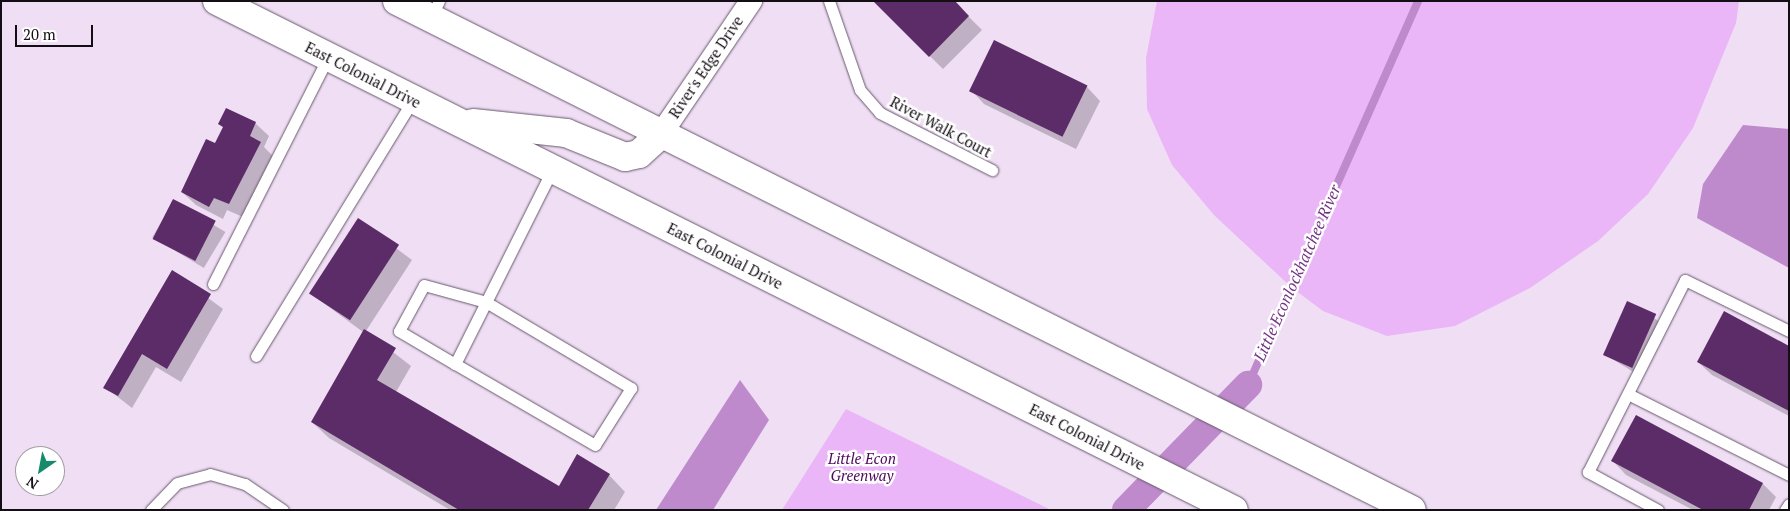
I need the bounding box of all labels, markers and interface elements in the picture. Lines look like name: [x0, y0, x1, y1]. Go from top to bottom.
street label: River's Edge Drive: [665, 12, 747, 122]
scale bar: [18, 15, 95, 47]
text: 20 m: [23, 24, 56, 44]
street label: East Colonial Drive: [302, 38, 424, 112]
street label: River Walk Court: [887, 93, 995, 161]
water label: Little Econlockhatchee River: [1249, 182, 1345, 364]
street label: East Colonial Drive: [664, 219, 786, 293]
street label: East Colonial Drive: [1026, 400, 1148, 474]
north arrow: [15, 446, 65, 496]
park label: Little Econ Greenway: [828, 449, 896, 484]
text: N: [22, 472, 42, 494]

